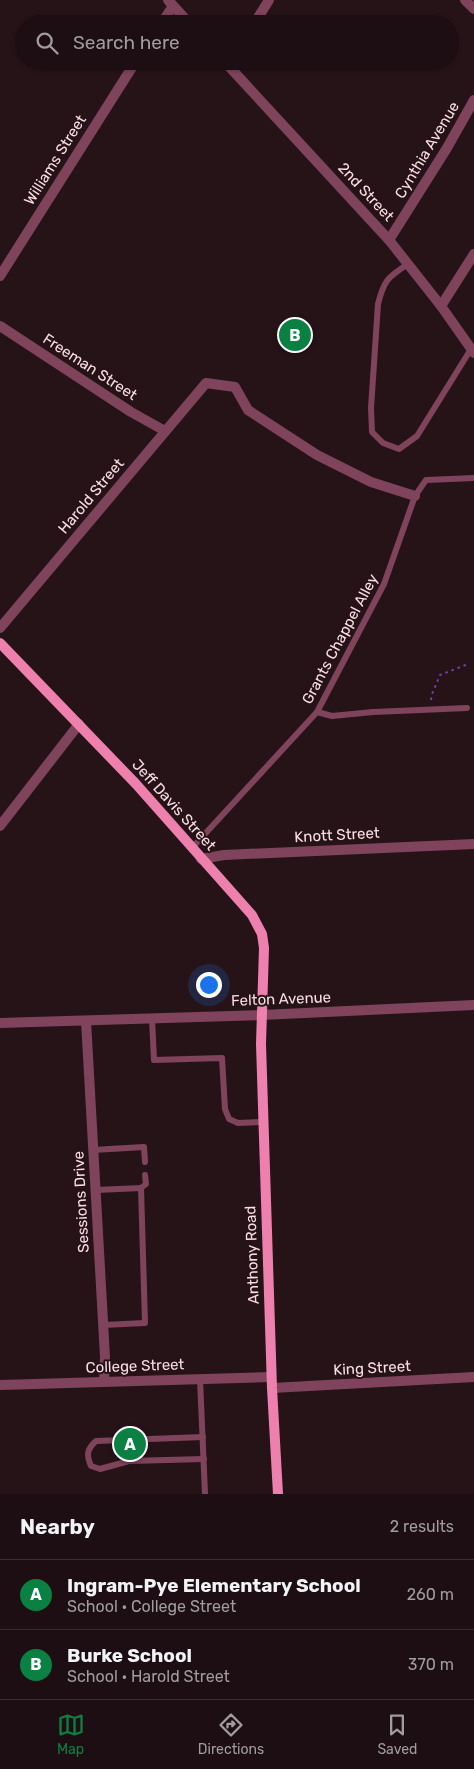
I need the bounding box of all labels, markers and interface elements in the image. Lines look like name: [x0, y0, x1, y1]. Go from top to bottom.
search box: [15, 15, 459, 70]
icon: search: [33, 29, 61, 57]
text: Search here: [73, 31, 180, 54]
street label: Cynthia Avenue: [391, 98, 463, 202]
street label: Williams Street: [20, 111, 90, 208]
street label: 2nd Street: [334, 159, 398, 225]
pin: B: [279, 316, 311, 354]
street label: Freeman Street: [40, 330, 141, 404]
street label: Harold Street: [54, 455, 128, 537]
street label: Grants Chappel Alley: [298, 571, 382, 707]
street label: Jeff Davis Street: [128, 756, 220, 854]
street label: Knott Street: [294, 824, 380, 846]
your location: [196, 972, 222, 998]
street label: Felton Avenue: [231, 988, 331, 1010]
street label: Sessions Drive: [69, 1151, 93, 1253]
street label: Anthony Road: [241, 1205, 263, 1305]
street label: College Street: [85, 1355, 185, 1377]
street label: King Street: [333, 1357, 411, 1379]
pin: A: [114, 1425, 146, 1463]
text: Nearby: [20, 1514, 95, 1539]
text: 2 results: [390, 1517, 454, 1536]
text: Ingram-Pye Elementary School: [67, 1574, 361, 1597]
text: A: [30, 1585, 42, 1604]
text: 260 m: [407, 1585, 454, 1604]
text: School · College Street: [67, 1597, 236, 1616]
text: Burke School: [67, 1644, 192, 1667]
text: B: [30, 1655, 42, 1674]
text: 370 m: [408, 1655, 454, 1674]
text: School · Harold Street: [67, 1667, 230, 1686]
tab: Map: [57, 1711, 85, 1758]
tab: Directions: [198, 1711, 264, 1758]
tab: Saved: [377, 1711, 417, 1758]

